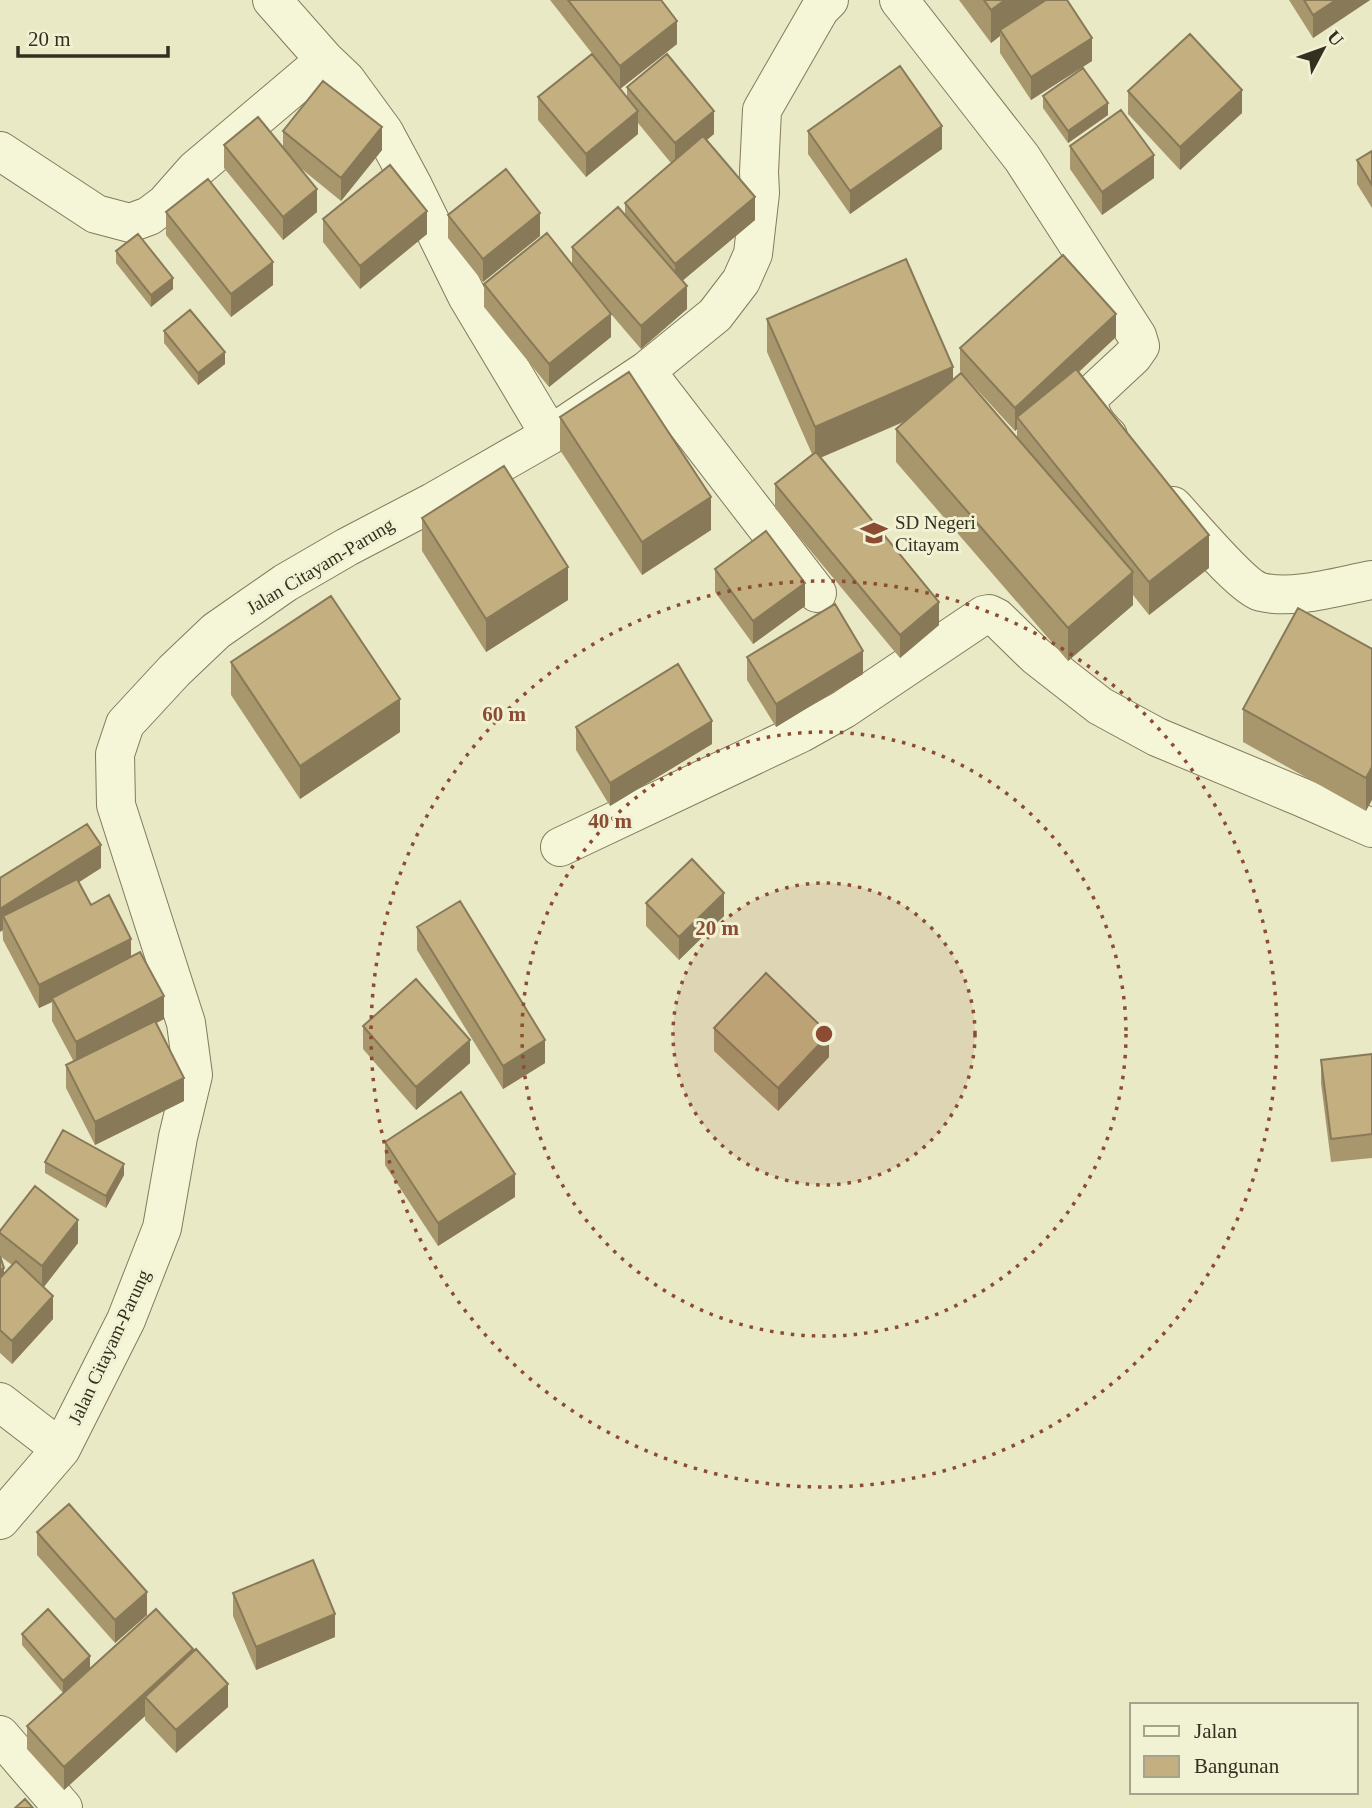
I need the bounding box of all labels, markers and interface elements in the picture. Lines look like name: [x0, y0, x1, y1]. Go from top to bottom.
scale bar: [18, 14, 168, 58]
north arrow: [1288, 14, 1358, 84]
text: U: [1323, 26, 1348, 50]
text: 20 m: [28, 27, 71, 51]
place label: SD Negeri Citayam: [895, 512, 976, 555]
street label: Jalan Citayam-Parung: [242, 513, 398, 618]
school or university icon: SD Negeri Citayam: [859, 518, 889, 548]
text: 60 m: [482, 702, 526, 726]
text: 40 m: [588, 809, 632, 833]
text: 20 m: [695, 916, 739, 940]
centre of rings: [812, 1022, 836, 1046]
street label: Jalan Citayam-Parung: [64, 1266, 154, 1428]
legend: [1130, 1703, 1358, 1794]
text: Jalan: [1194, 1719, 1238, 1743]
text: Bangunan: [1194, 1754, 1280, 1778]

